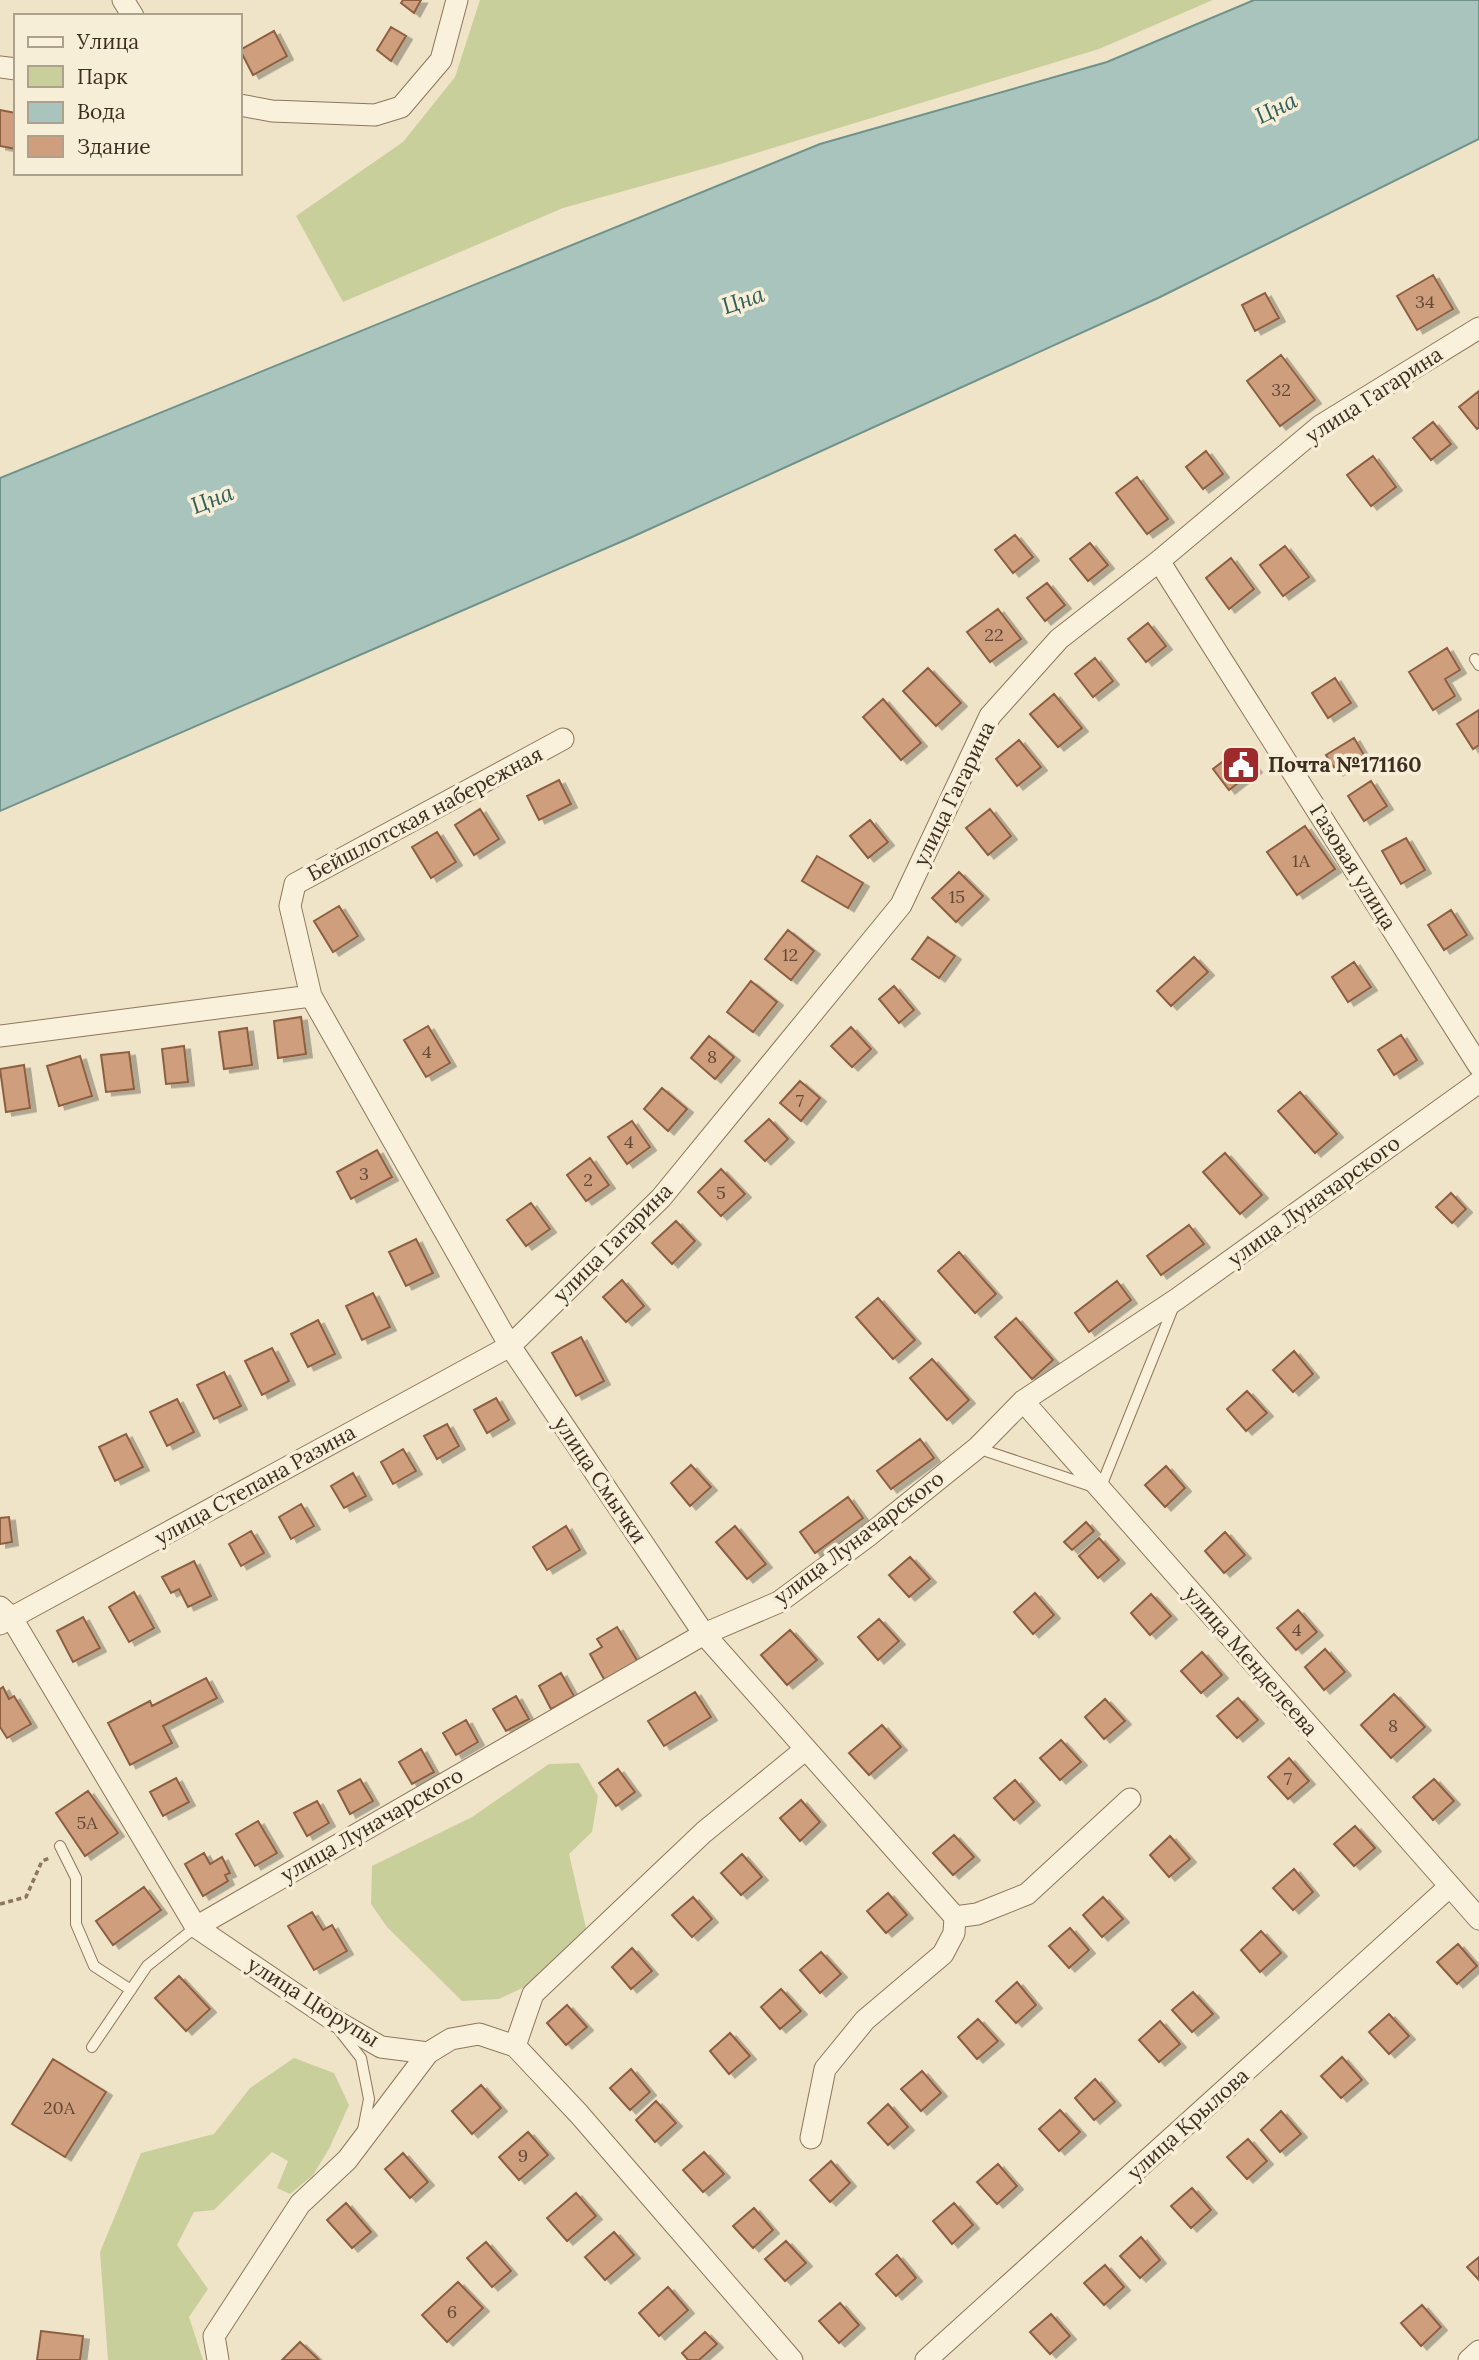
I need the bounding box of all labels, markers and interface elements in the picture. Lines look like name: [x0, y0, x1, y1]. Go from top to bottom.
legend: [14, 14, 242, 175]
text: Улица: [76, 28, 139, 55]
text: Парк: [77, 63, 128, 90]
water label: Цна: [1250, 85, 1302, 130]
text: Вода: [77, 98, 126, 125]
text: Здание: [77, 133, 151, 160]
water label: Цна: [718, 279, 768, 320]
house number: 34: [1415, 290, 1435, 313]
street label: улица Гагарина: [1300, 340, 1447, 449]
house number: 32: [1271, 378, 1291, 401]
water label: Цна: [187, 477, 237, 520]
house number: 22: [984, 623, 1004, 646]
street label: улица Гагарина: [907, 717, 1000, 871]
street label: Бейшлотская набережная: [302, 740, 547, 887]
public building icon: Почта №171160: [1220, 744, 1262, 786]
place label: Почта №171160: [1268, 751, 1422, 778]
street label: Газовая улица: [1304, 799, 1403, 935]
house number: 1А: [1292, 849, 1311, 872]
house number: 15: [949, 885, 965, 908]
house number: 12: [782, 943, 798, 966]
house number: 4: [422, 1040, 432, 1063]
house number: 8: [707, 1045, 717, 1068]
house number: 7: [796, 1089, 804, 1112]
street label: улица Луначарского: [1222, 1129, 1405, 1272]
house number: 4: [624, 1130, 634, 1153]
house number: 3: [359, 1162, 369, 1185]
house number: 2: [583, 1168, 593, 1191]
street label: улица Гагарина: [547, 1177, 678, 1308]
house number: 5: [716, 1181, 726, 1204]
street label: улица Смычки: [548, 1411, 653, 1549]
street label: улица Степана Разина: [149, 1418, 360, 1551]
street label: улица Луначарского: [768, 1465, 949, 1610]
street label: улица Менделеева: [1179, 1580, 1324, 1741]
house number: 4: [1292, 1618, 1302, 1641]
house number: 8: [1388, 1714, 1398, 1737]
street label: улица Луначарского: [276, 1761, 468, 1888]
house number: 7: [1284, 1767, 1292, 1790]
house number: 5А: [76, 1811, 98, 1834]
street label: улица Цюрупы: [242, 1950, 384, 2053]
street label: улица Крылова: [1121, 2062, 1254, 2185]
house number: 20А: [43, 2096, 76, 2119]
house number: 9: [518, 2144, 528, 2167]
house number: 6: [447, 2300, 457, 2323]

